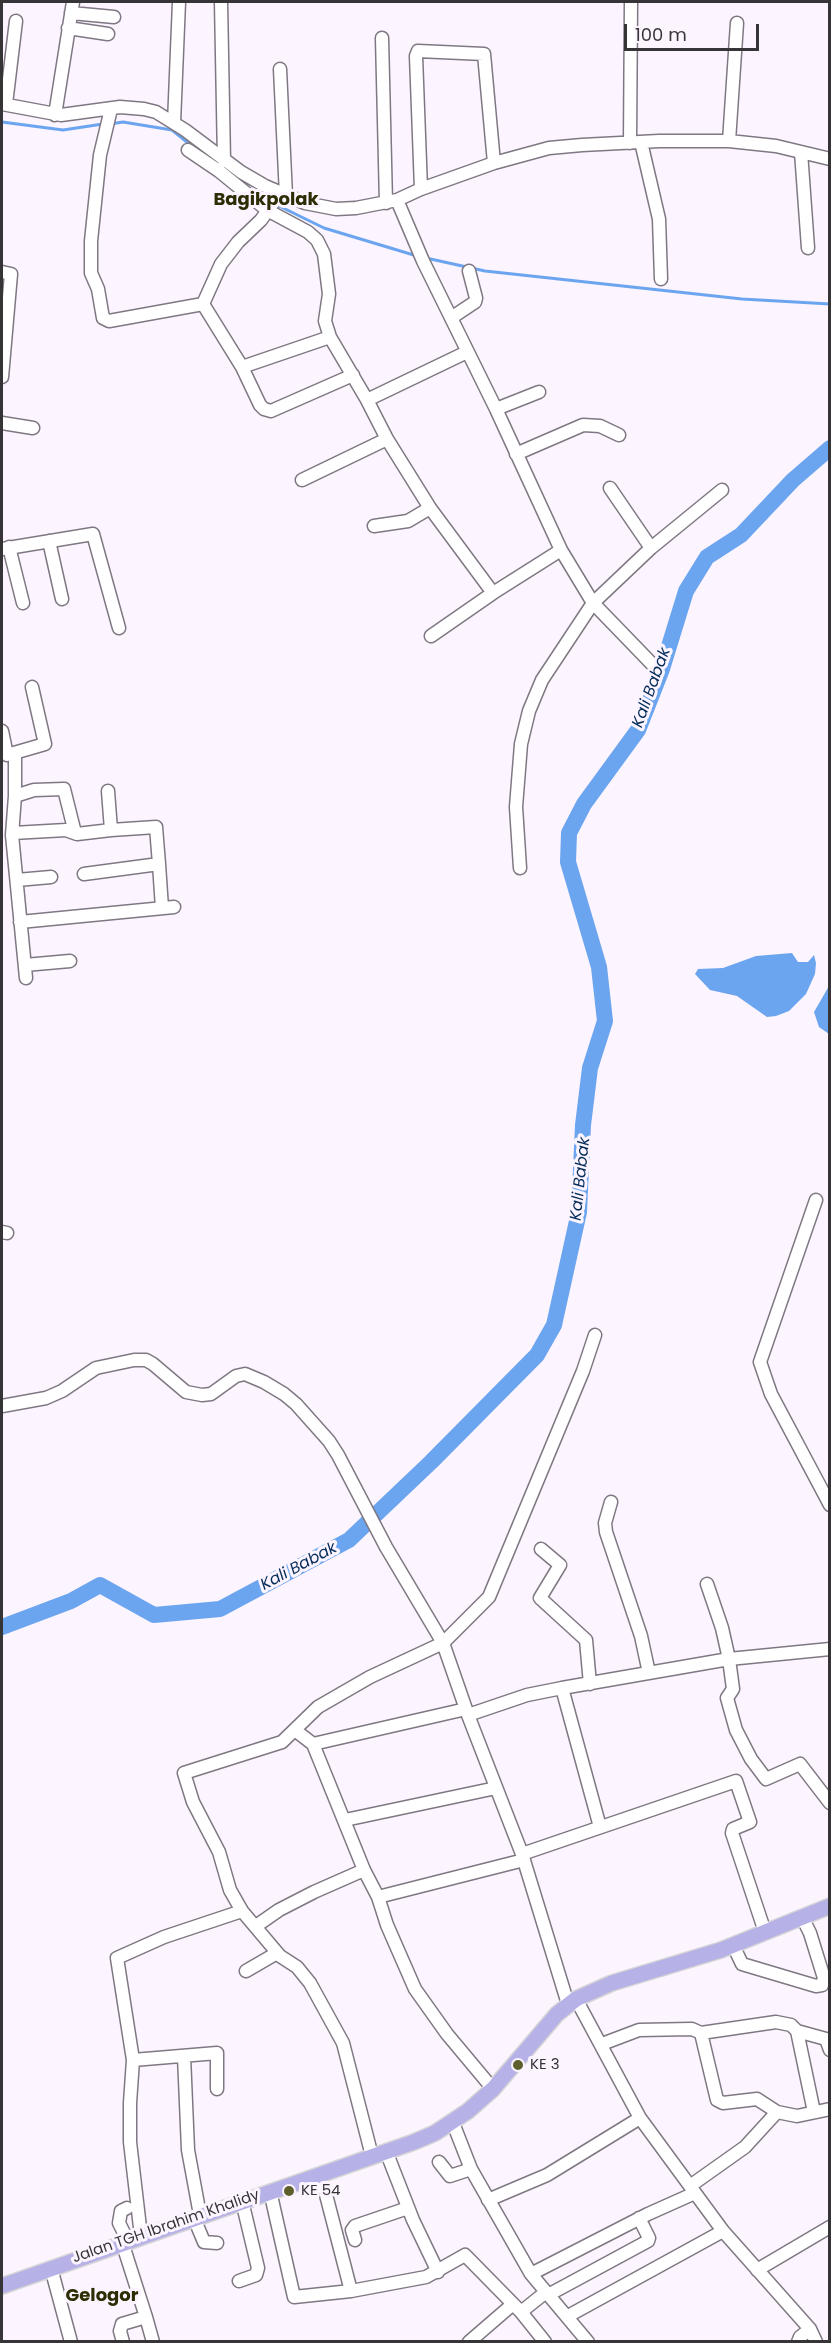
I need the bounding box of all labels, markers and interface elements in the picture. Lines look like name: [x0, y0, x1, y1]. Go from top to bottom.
scale bar: [627, 12, 762, 50]
text: 100 m: [635, 22, 687, 47]
district label: Bagikpolak: [213, 189, 319, 211]
water label: Kali Babak: [629, 645, 675, 731]
water label: Kali Babak: [567, 1136, 595, 1222]
water label: Kali Babak: [258, 1539, 340, 1595]
place label: KE 3: [530, 2056, 560, 2074]
marker: KE 3: [511, 2058, 525, 2072]
place label: KE 54: [301, 2182, 341, 2200]
marker: KE 54: [282, 2184, 296, 2198]
street label: Jalan TGH Ibrahim Khalidy: [70, 2186, 262, 2268]
district label: Gelogor: [66, 2285, 138, 2307]

